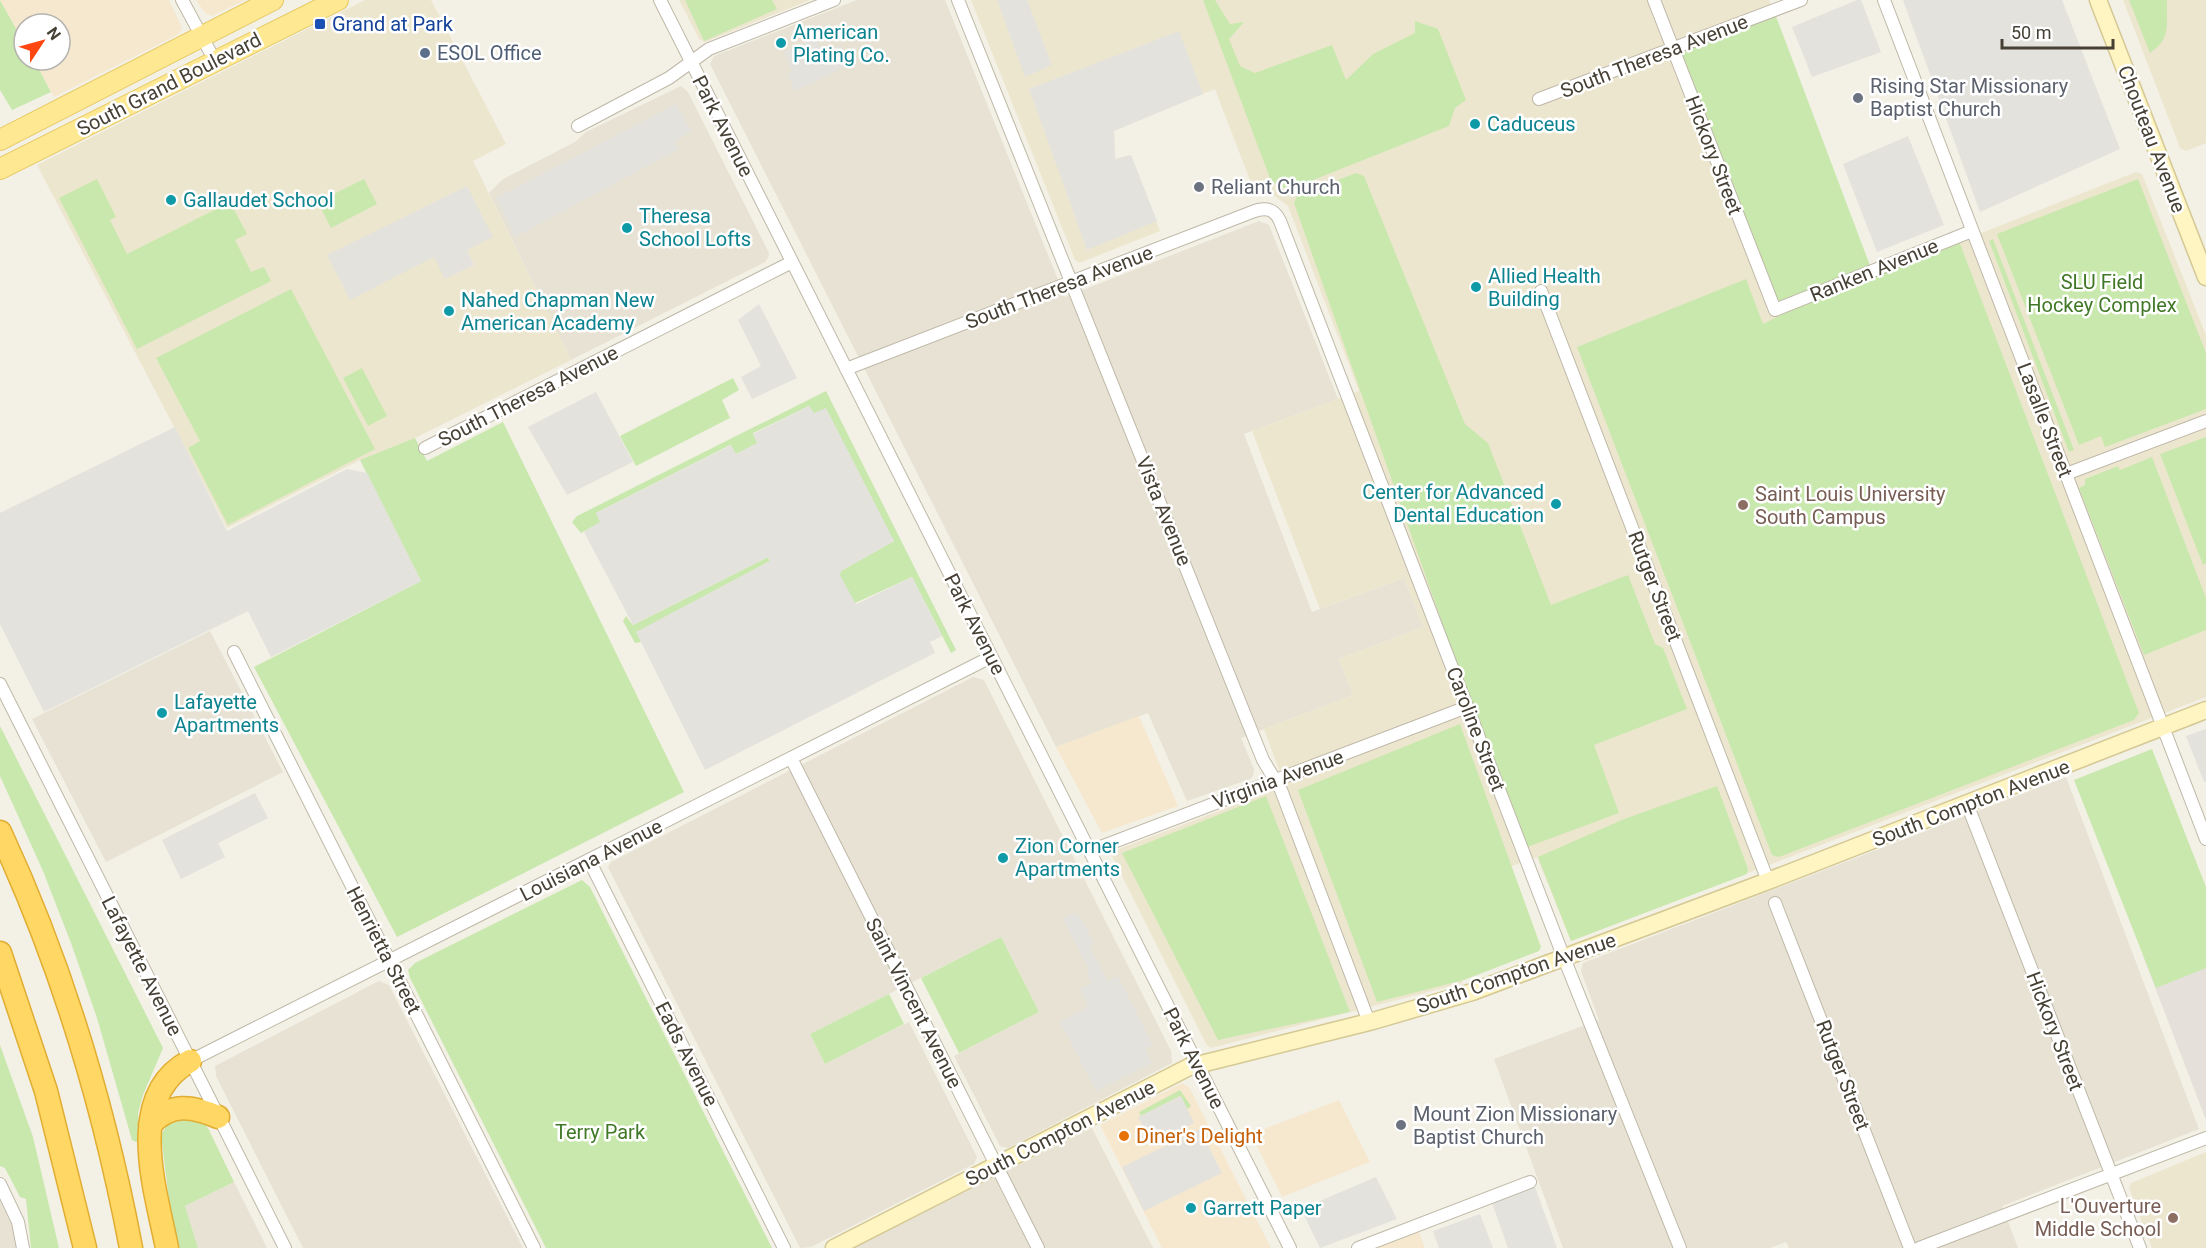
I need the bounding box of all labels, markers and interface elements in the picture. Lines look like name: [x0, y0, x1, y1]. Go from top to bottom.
street label: South Theresa Avenue: [1557, 9, 1751, 103]
north arrow: [12, 12, 72, 72]
place label: Grand at Park: [332, 12, 454, 36]
scale bar: [2002, 12, 2113, 50]
marker: Grand at Park: [313, 17, 327, 31]
place label: American Plating Co.: [793, 20, 890, 67]
text: 50 m: [2011, 22, 2051, 43]
text: N: [43, 23, 65, 44]
street label: South Grand Boulevard: [73, 27, 265, 141]
marker: American Plating Co.: [774, 36, 788, 50]
place label: ESOL Office: [437, 41, 542, 65]
marker: ESOL Office: [418, 46, 432, 60]
street label: Chouteau Avenue: [2113, 62, 2191, 216]
street label: Park Avenue: [687, 71, 759, 181]
place label: Rising Star Missionary Baptist Church: [1870, 74, 2069, 121]
marker: Rising Star Missionary Baptist Church: [1851, 91, 1865, 105]
street label: Hickory Street: [1680, 92, 1748, 218]
place label: Caduceus: [1487, 112, 1576, 136]
marker: Caduceus: [1468, 117, 1482, 131]
place label: Reliant Church: [1211, 175, 1340, 199]
marker: Reliant Church: [1192, 180, 1206, 194]
place label: Gallaudet School: [183, 188, 334, 212]
marker: Gallaudet School: [164, 193, 178, 207]
place label: Theresa School Lofts: [639, 204, 751, 251]
marker: Theresa School Lofts: [620, 221, 634, 235]
street label: Ranken Avenue: [1806, 233, 1942, 307]
street label: South Theresa Avenue: [962, 240, 1156, 334]
place label: Allied Health Building: [1488, 264, 1601, 311]
park label: SLU Field Hockey Complex: [2027, 270, 2177, 317]
marker: Allied Health Building: [1469, 280, 1483, 294]
place label: Nahed Chapman New American Academy: [461, 288, 654, 335]
marker: Nahed Chapman New American Academy: [442, 304, 456, 318]
street label: South Theresa Avenue: [434, 340, 622, 452]
street label: Lasalle Street: [2012, 359, 2078, 481]
street label: Vista Avenue: [1131, 453, 1197, 569]
place label: Center for Advanced Dental Education: [1362, 480, 1544, 527]
place label: Saint Louis University South Campus: [1755, 482, 1946, 529]
marker: Center for Advanced Dental Education: [1549, 497, 1563, 511]
marker: Saint Louis University South Campus: [1736, 498, 1750, 512]
street label: Rutger Street: [1623, 527, 1687, 645]
street label: Park Avenue: [939, 569, 1011, 679]
street label: Caroline Street: [1441, 664, 1511, 794]
place label: Lafayette Apartments: [174, 690, 279, 737]
marker: Lafayette Apartments: [155, 706, 169, 720]
street label: Virginia Avenue: [1209, 744, 1347, 814]
street label: South Compton Avenue: [1869, 754, 2073, 852]
street label: Louisiana Avenue: [516, 814, 666, 906]
place label: Zion Corner Apartments: [1015, 834, 1120, 881]
marker: Zion Corner Apartments: [996, 851, 1010, 865]
street label: Henrietta Street: [342, 882, 426, 1018]
street label: Lafayette Avenue: [96, 892, 188, 1040]
street label: Saint Vincent Avenue: [861, 914, 967, 1092]
street label: South Compton Avenue: [1413, 928, 1619, 1018]
street label: Hickory Street: [2021, 968, 2089, 1094]
street label: Eads Avenue: [650, 998, 724, 1110]
street label: Park Avenue: [1158, 1003, 1230, 1113]
street label: Rutger Street: [1811, 1016, 1875, 1134]
street label: South Compton Avenue: [961, 1075, 1159, 1191]
place label: Mount Zion Missionary Baptist Church: [1413, 1102, 1618, 1149]
marker: Mount Zion Missionary Baptist Church: [1394, 1118, 1408, 1132]
park label: Terry Park: [555, 1120, 646, 1144]
place label: Diner's Delight: [1136, 1124, 1263, 1148]
marker: Diner's Delight: [1117, 1129, 1131, 1143]
place label: L'Ouverture Middle School: [2035, 1194, 2161, 1241]
place label: Garrett Paper: [1203, 1196, 1322, 1220]
marker: Garrett Paper: [1184, 1201, 1198, 1215]
marker: L'Ouverture Middle School: [2166, 1211, 2180, 1225]

